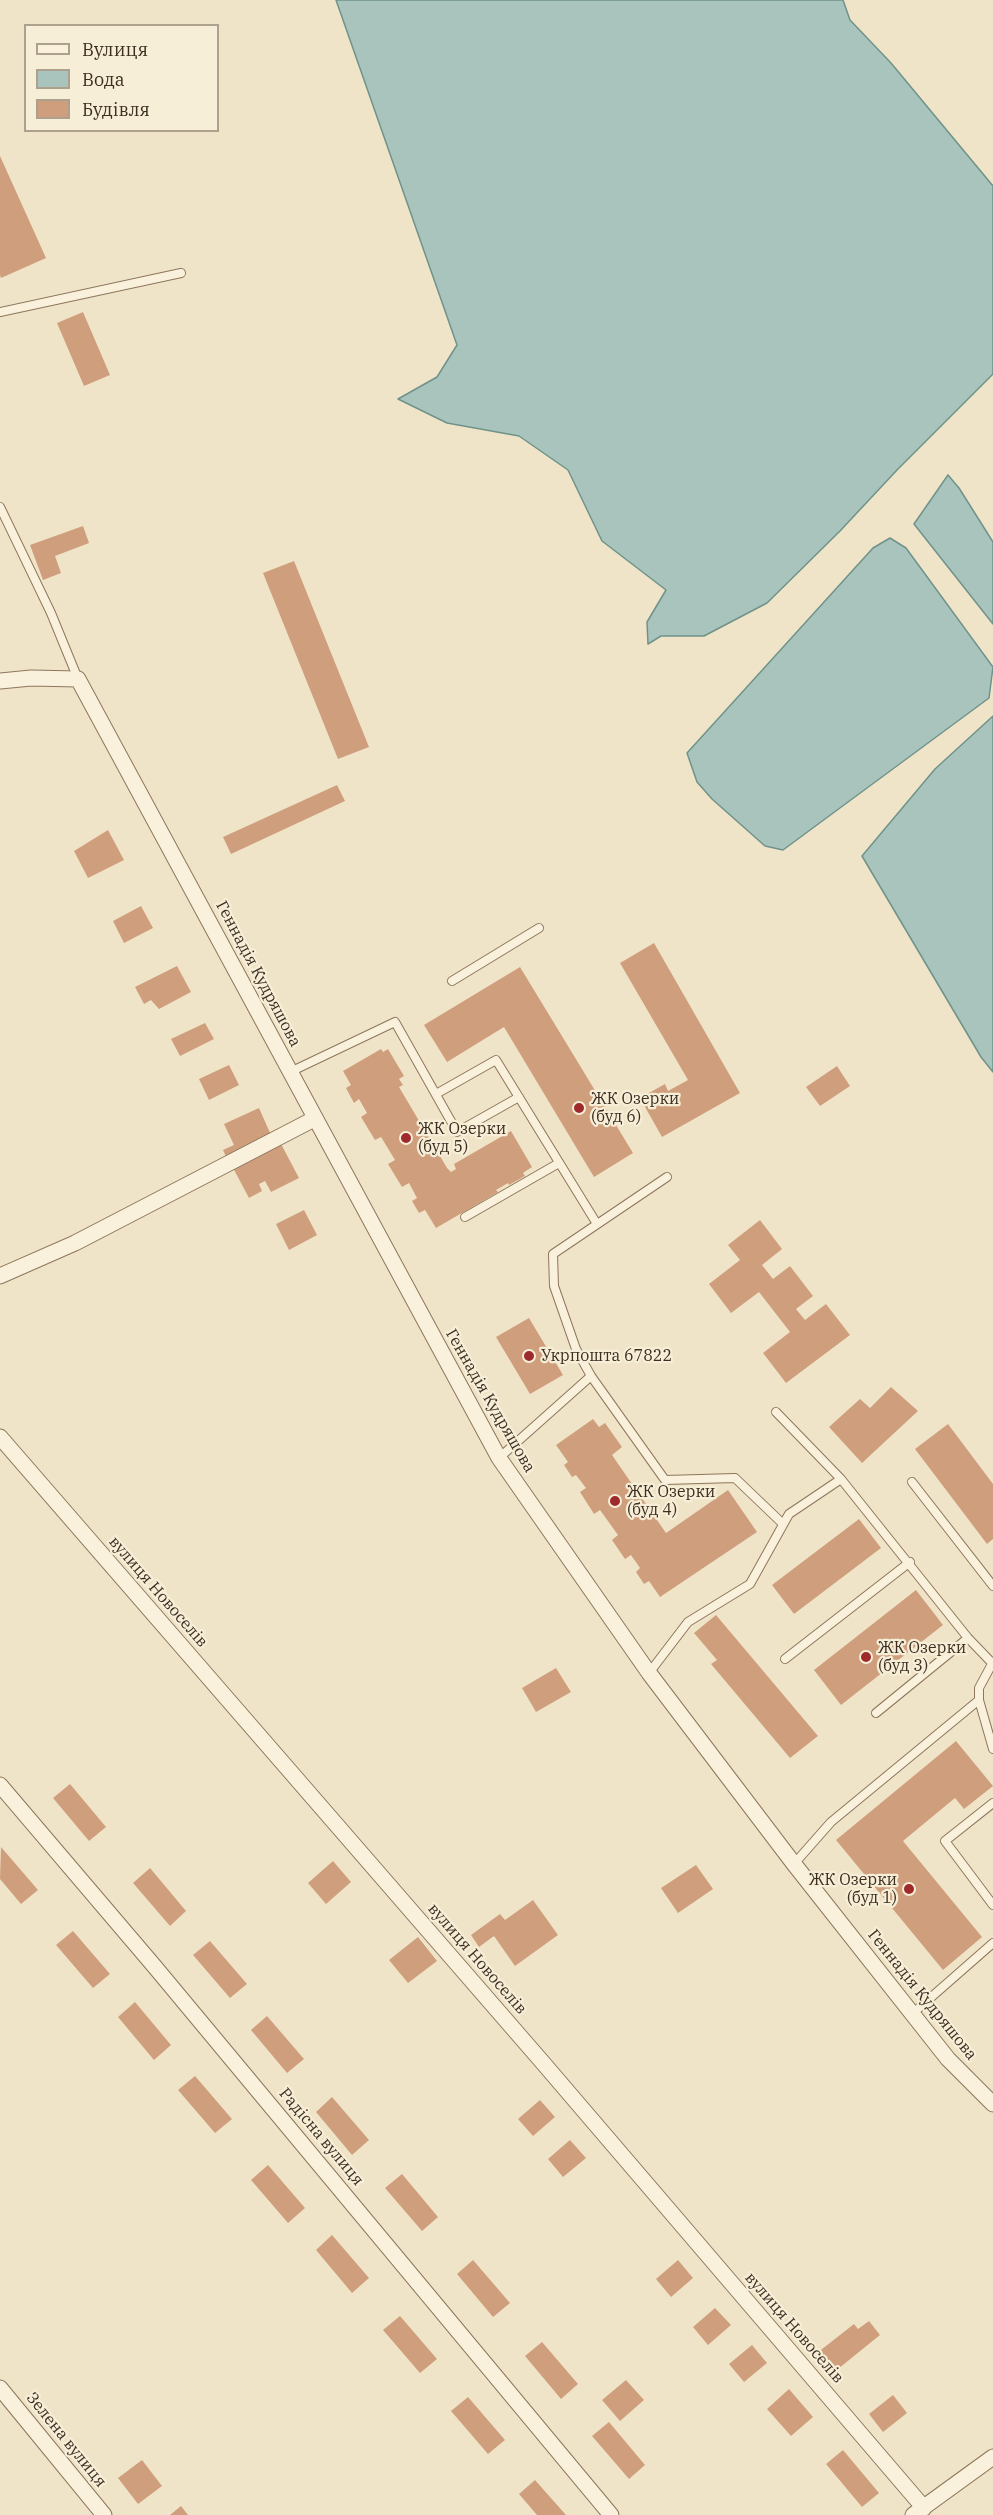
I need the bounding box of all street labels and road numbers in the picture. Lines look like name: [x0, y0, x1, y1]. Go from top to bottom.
street label: Геннадія Кудряшова: [211, 898, 305, 1050]
street label: Геннадія Кудряшова: [441, 1326, 539, 1476]
street label: вулиця Новоселів: [105, 1533, 211, 1651]
street label: вулиця Новоселів: [424, 1900, 530, 2018]
street label: Геннадія Кудряшова: [863, 1926, 981, 2064]
street label: Радісна вулиця: [275, 2084, 367, 2190]
street label: вулиця Новоселів: [741, 2269, 847, 2387]
street label: Зелена вулиця: [22, 2389, 110, 2491]

